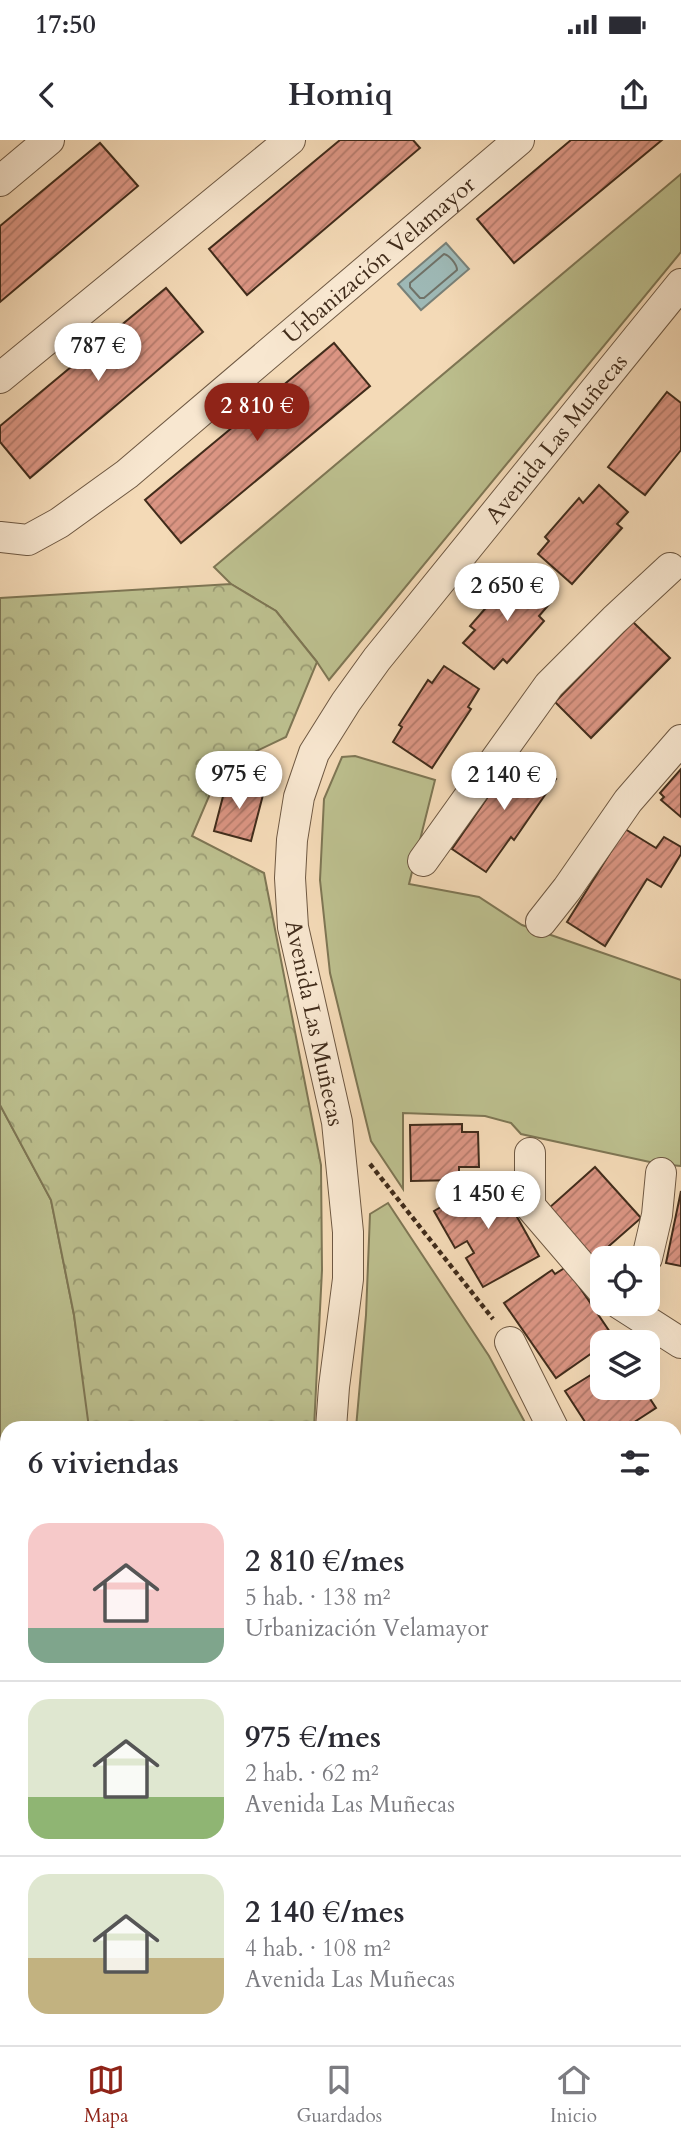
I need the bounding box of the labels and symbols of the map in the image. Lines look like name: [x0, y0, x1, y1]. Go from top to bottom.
street label: Urbanización Velamayor: [276, 169, 482, 351]
pin: 787 €: [49, 324, 147, 383]
street label: Avenida Las Muñecas: [478, 347, 635, 530]
pin: 2 810 €: [192, 384, 322, 443]
pin: 2 650 €: [442, 564, 572, 623]
pin: 975 €: [190, 752, 288, 811]
pin: 2 140 €: [439, 752, 569, 812]
street label: Avenida Las Muñecas: [278, 917, 352, 1129]
pin: 1 450 €: [423, 1172, 553, 1231]

